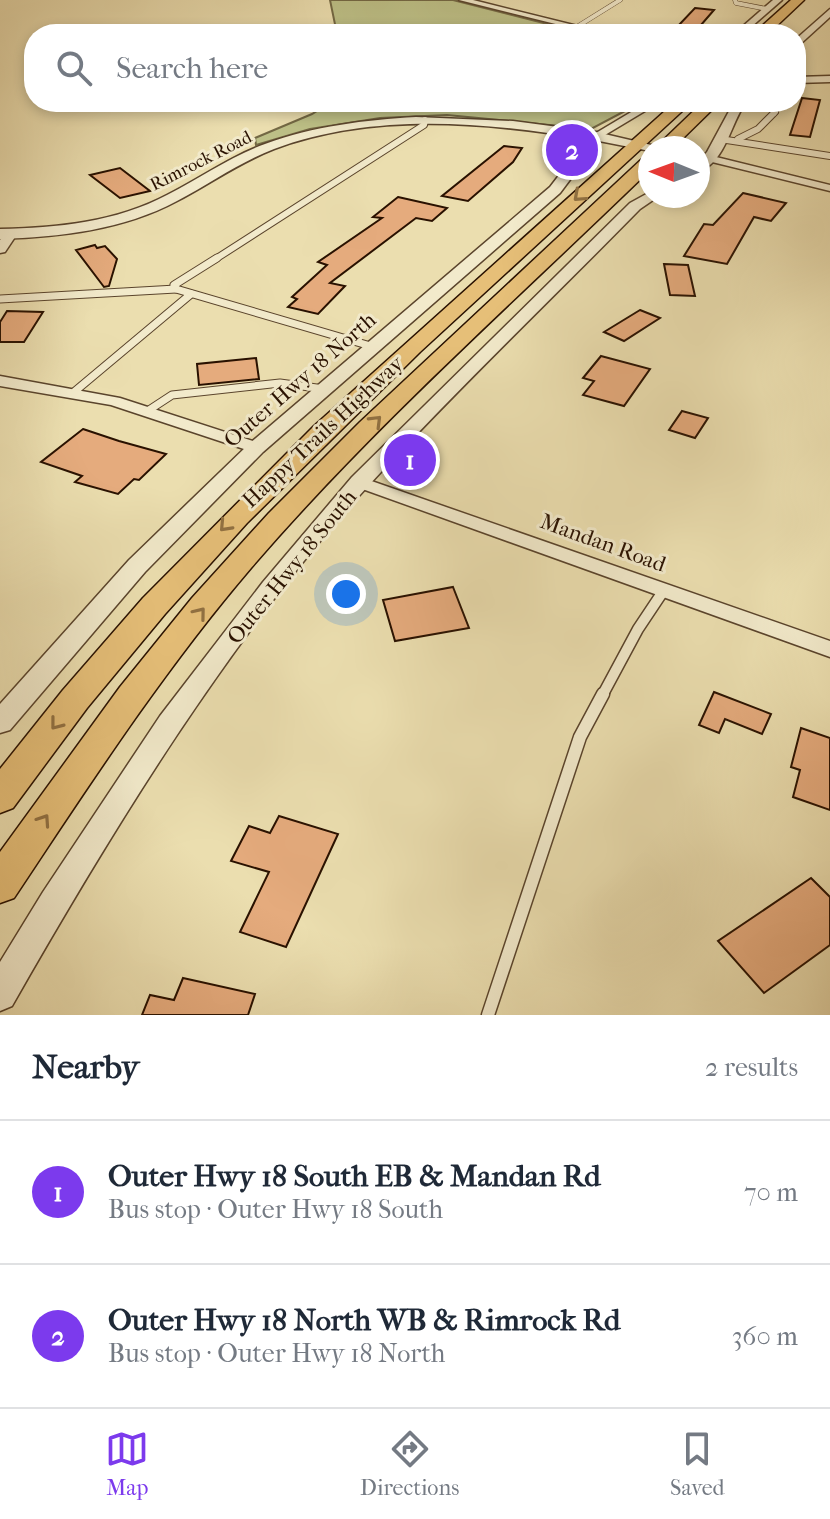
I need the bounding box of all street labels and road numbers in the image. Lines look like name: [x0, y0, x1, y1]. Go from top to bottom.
street label: Rimrock Road: [147, 126, 255, 196]
street label: Outer Hwy 18 North: [219, 306, 382, 453]
street label: Happy Trails Highway: [237, 350, 410, 513]
street label: Outer Hwy 18 South: [222, 484, 363, 649]
street label: Mandan Road: [537, 508, 670, 578]

